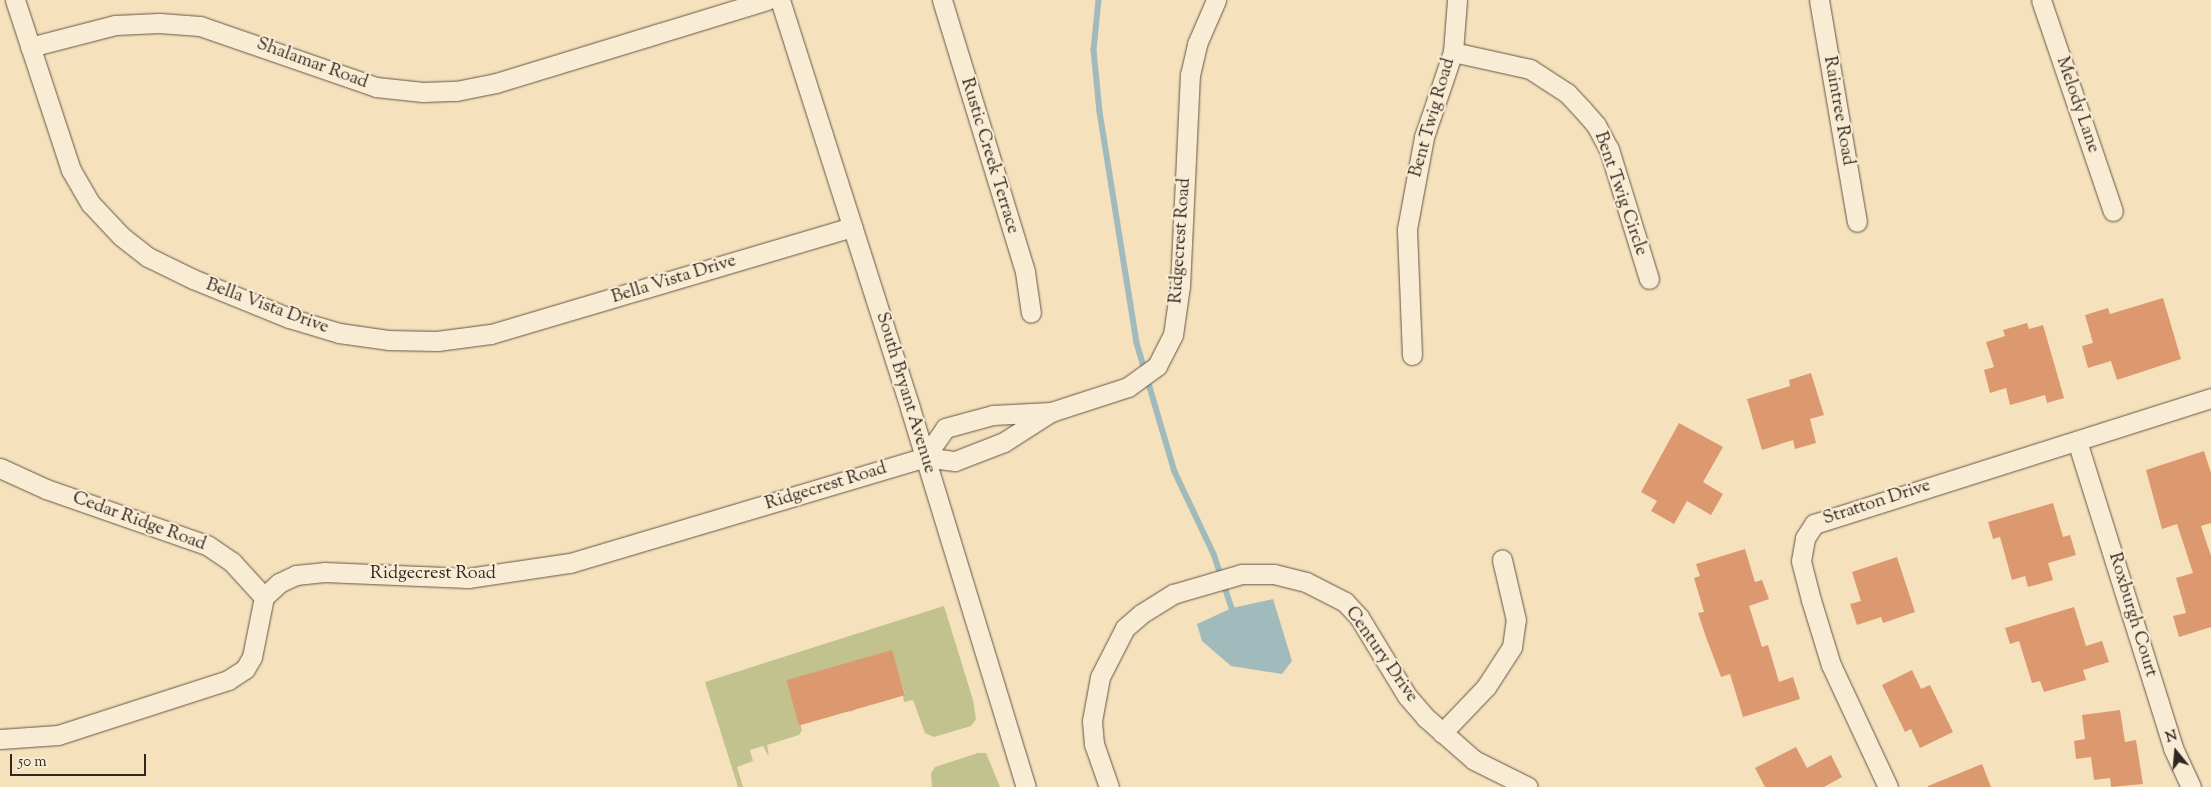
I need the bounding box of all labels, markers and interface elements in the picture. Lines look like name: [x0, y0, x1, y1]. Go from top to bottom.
street label: Shalamar Road: [253, 34, 371, 94]
street label: Melody Lane: [2051, 54, 2103, 156]
street label: Raintree Road: [1818, 55, 1858, 167]
street label: Bent Twig Road: [1406, 56, 1460, 180]
street label: Rustic Creek Terrace: [955, 75, 1023, 237]
street label: Bent Twig Circle: [1589, 129, 1651, 259]
street label: Ridgecrest Road: [1166, 177, 1196, 305]
street label: Bella Vista Drive: [609, 251, 739, 309]
street label: Bella Vista Drive: [203, 275, 331, 339]
street label: South Bryant Avenue: [870, 310, 940, 476]
street label: Ridgecrest Road: [763, 458, 889, 516]
street label: Stratton Drive: [1821, 475, 1933, 531]
street label: Cedar Ridge Road: [69, 488, 209, 556]
street label: Roxburgh Court: [2103, 550, 2161, 680]
street label: Ridgecrest Road: [370, 563, 496, 585]
street label: Century Drive: [1340, 603, 1422, 707]
text: N: [2163, 726, 2180, 749]
north arrow: [2151, 727, 2201, 777]
scale bar: [12, 744, 149, 776]
text: 50 m: [18, 752, 47, 773]

